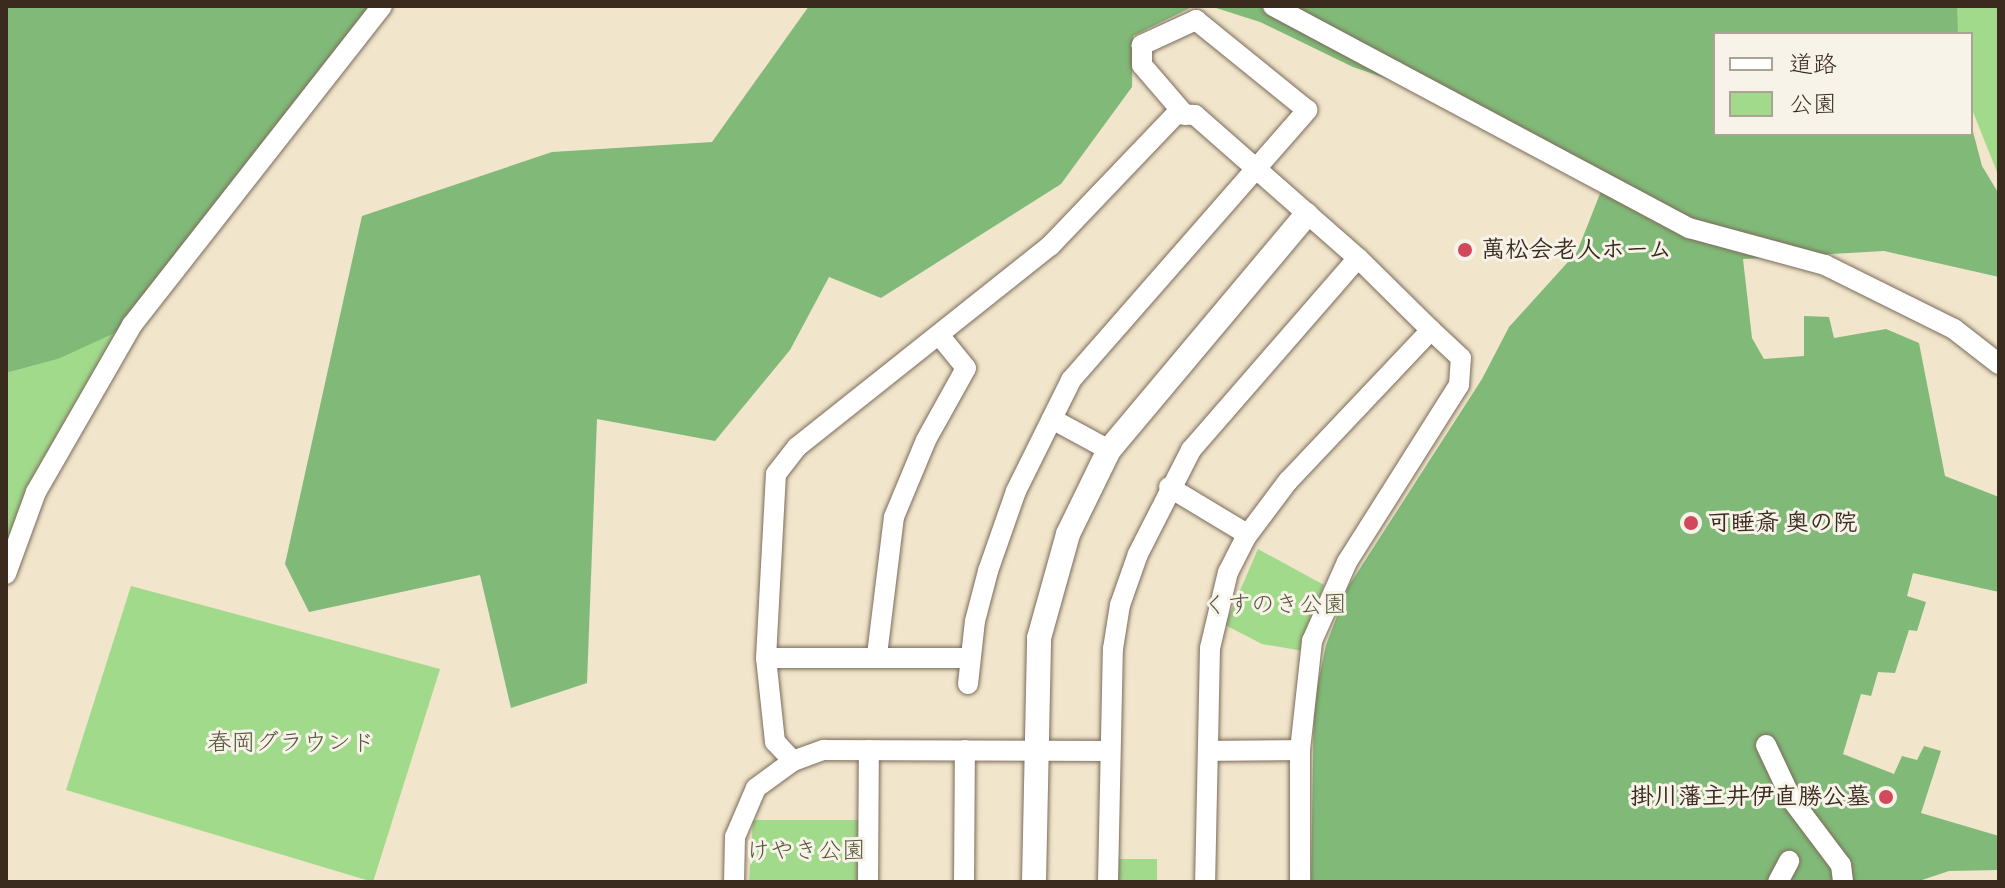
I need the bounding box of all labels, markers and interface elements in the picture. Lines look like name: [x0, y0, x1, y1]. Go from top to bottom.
legend: [1713, 32, 1973, 136]
text: 道路: [1789, 43, 1837, 85]
text: 公園: [1789, 83, 1837, 125]
place label: 萬松会老人ホーム: [1481, 236, 1673, 264]
marker: 萬松会老人ホーム: [1456, 241, 1474, 259]
place label: 可睡斎 奥の院: [1707, 509, 1857, 537]
marker: 可睡斎 奥の院: [1682, 514, 1700, 532]
park label: くすのき公園: [1203, 591, 1347, 619]
park label: 春岡グラウンド: [207, 729, 375, 757]
place label: 掛川藩主井伊直勝公墓: [1630, 783, 1870, 811]
marker: 掛川藩主井伊直勝公墓: [1877, 788, 1895, 806]
park label: けやき公園: [746, 837, 866, 865]

